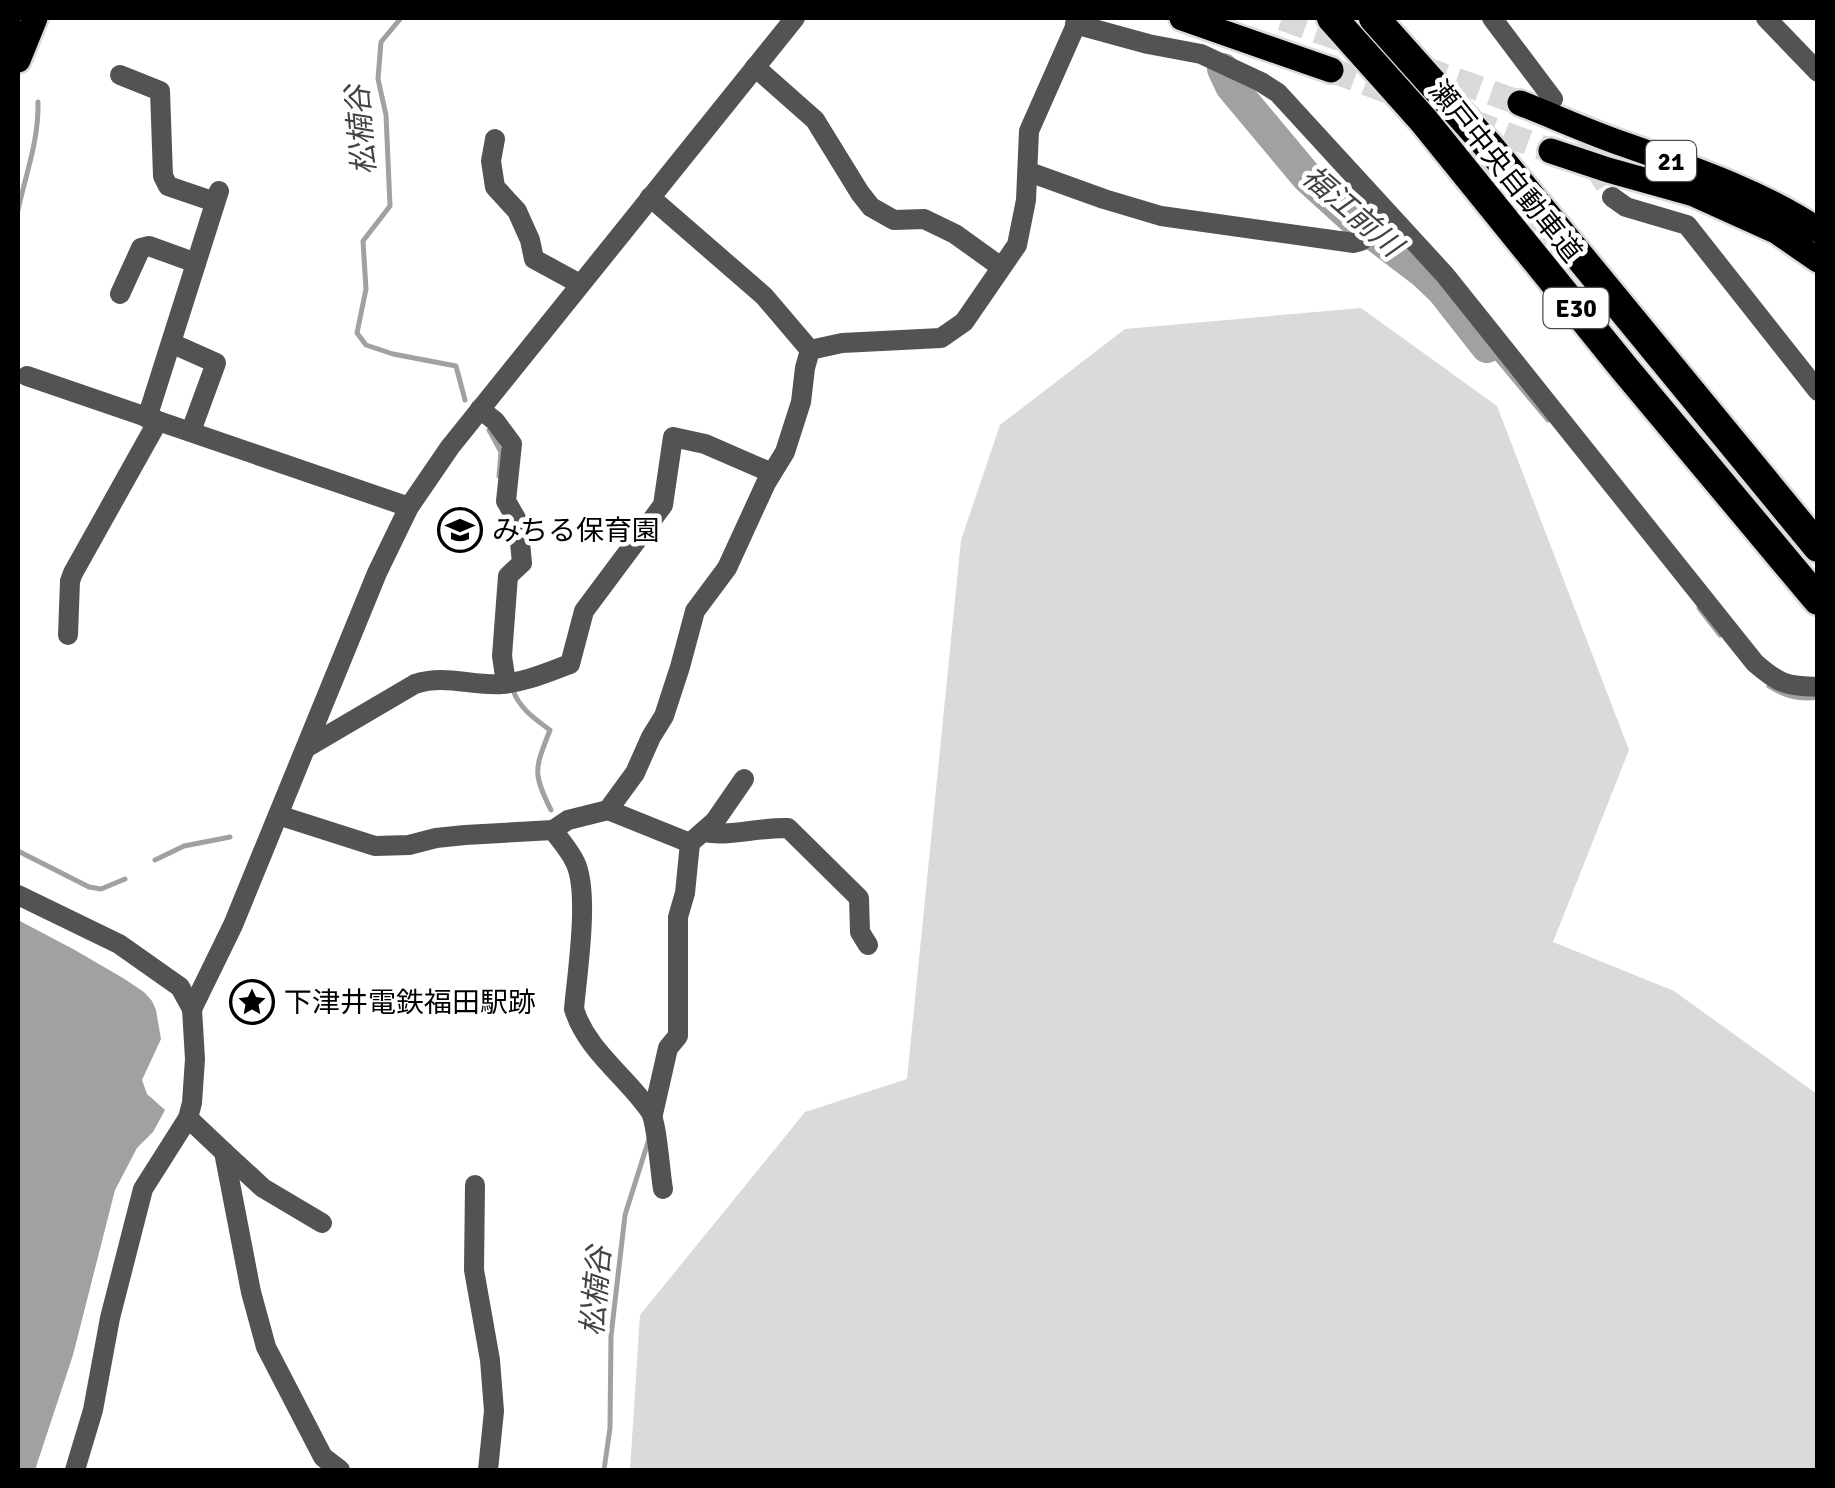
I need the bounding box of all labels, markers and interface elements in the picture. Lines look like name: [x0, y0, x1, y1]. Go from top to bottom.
street label: 瀬戸中央自動車道: [1422, 74, 1589, 269]
water label: 松楠谷: [339, 81, 384, 176]
road number: 21: [1646, 141, 1696, 181]
water label: 福江前川: [1294, 158, 1411, 267]
road number: E30: [1544, 288, 1608, 328]
school or university icon: みちる保育園: [437, 507, 483, 553]
place label: みちる保育園: [492, 514, 660, 548]
place icon: 下津井電鉄福田駅跡: [229, 979, 275, 1025]
place label: 下津井電鉄福田駅跡: [284, 986, 536, 1020]
water label: 松楠谷: [574, 1242, 619, 1337]

